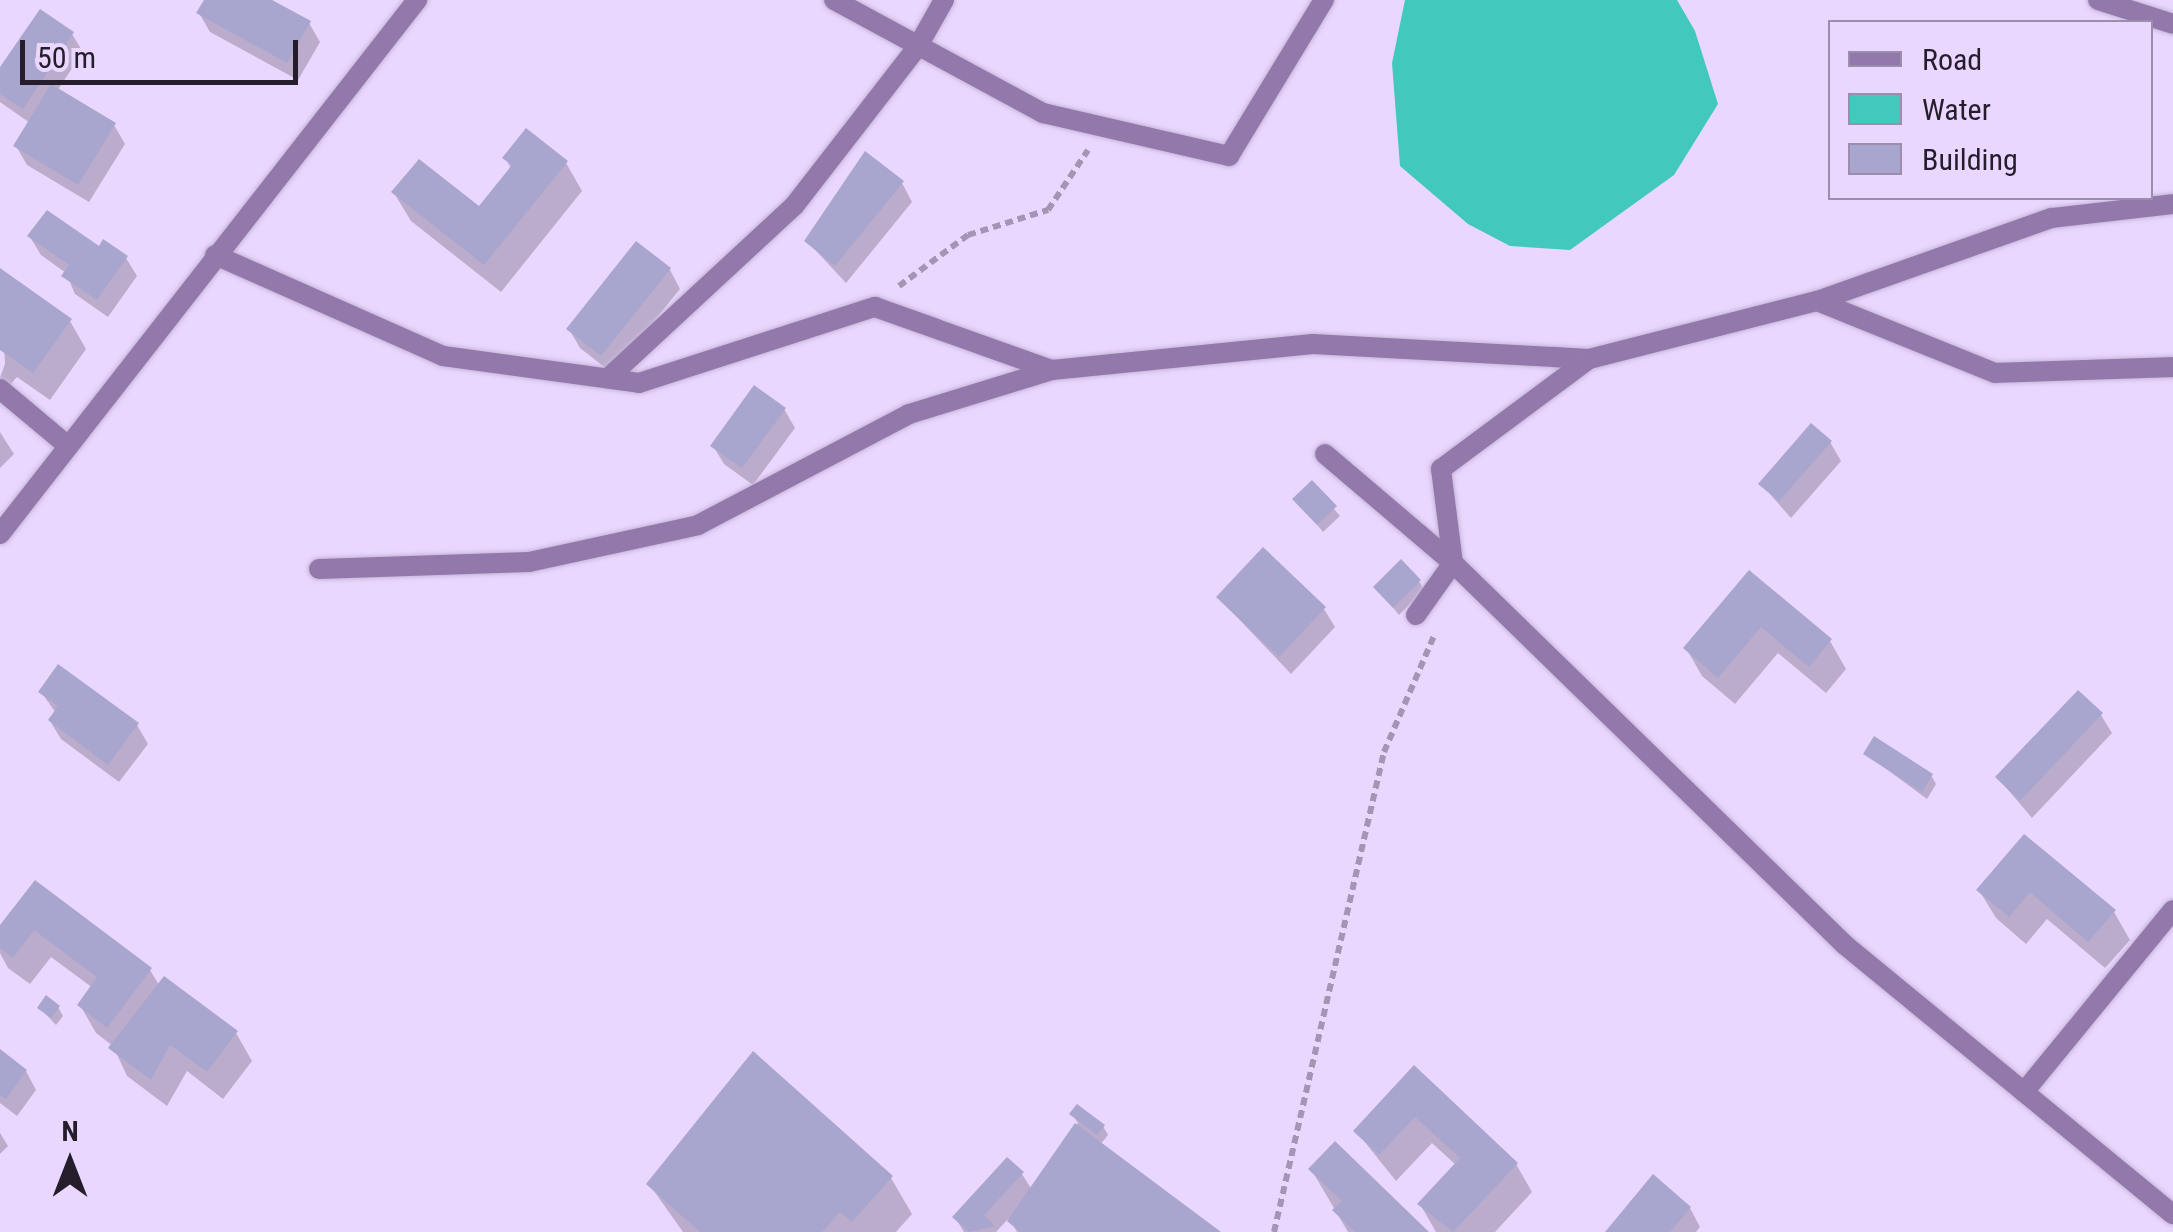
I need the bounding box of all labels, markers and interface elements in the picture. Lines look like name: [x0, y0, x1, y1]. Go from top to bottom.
scale bar: [25, 20, 302, 82]
legend: [1828, 20, 2153, 200]
text: 50 m: [37, 40, 96, 75]
text: Road: [1922, 42, 1982, 77]
text: Water: [1922, 92, 1991, 127]
text: Building: [1922, 142, 2018, 177]
north arrow: [20, 1112, 120, 1212]
text: N: [61, 1115, 79, 1148]

